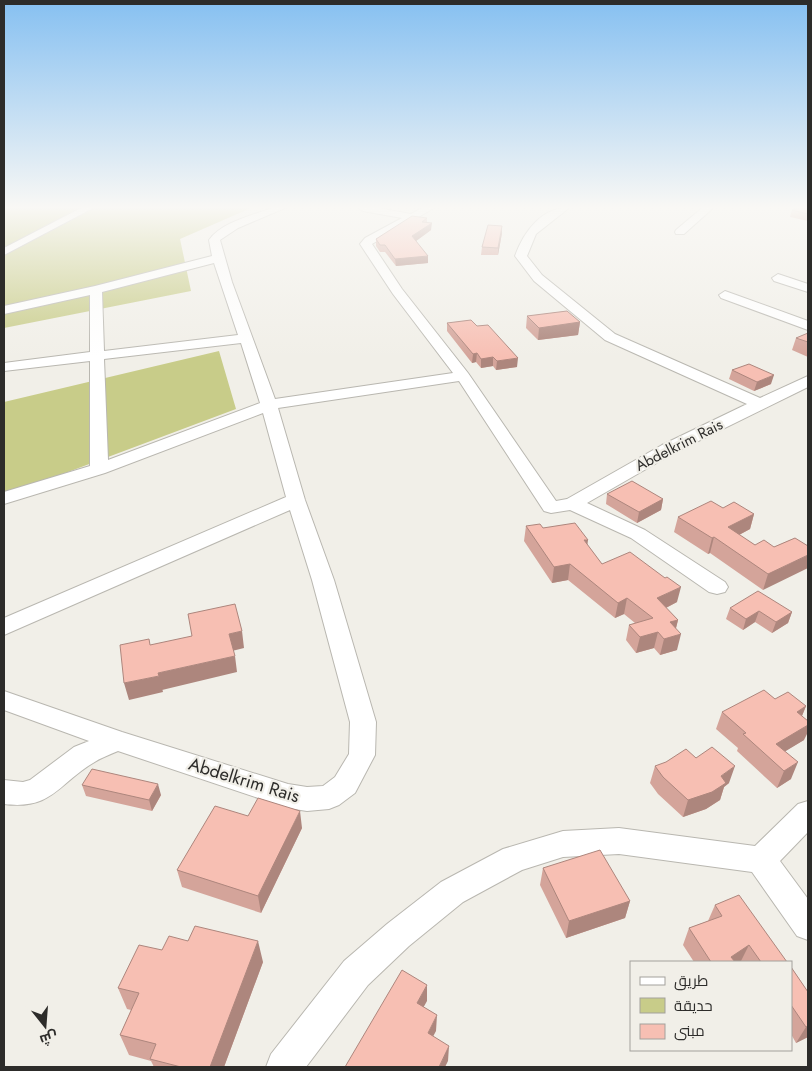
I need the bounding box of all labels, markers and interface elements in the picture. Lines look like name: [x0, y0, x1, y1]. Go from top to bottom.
street label: Abdelkrim Rais: [631, 413, 727, 477]
street label: Abdelkrim Rais: [185, 751, 303, 809]
legend: [630, 961, 792, 1051]
text: طريق: [674, 970, 708, 992]
text: حديقة: [674, 995, 713, 1017]
north arrow: [20, 1001, 70, 1051]
text: مبنى: [674, 1020, 705, 1042]
text: ش: [37, 1026, 60, 1051]

